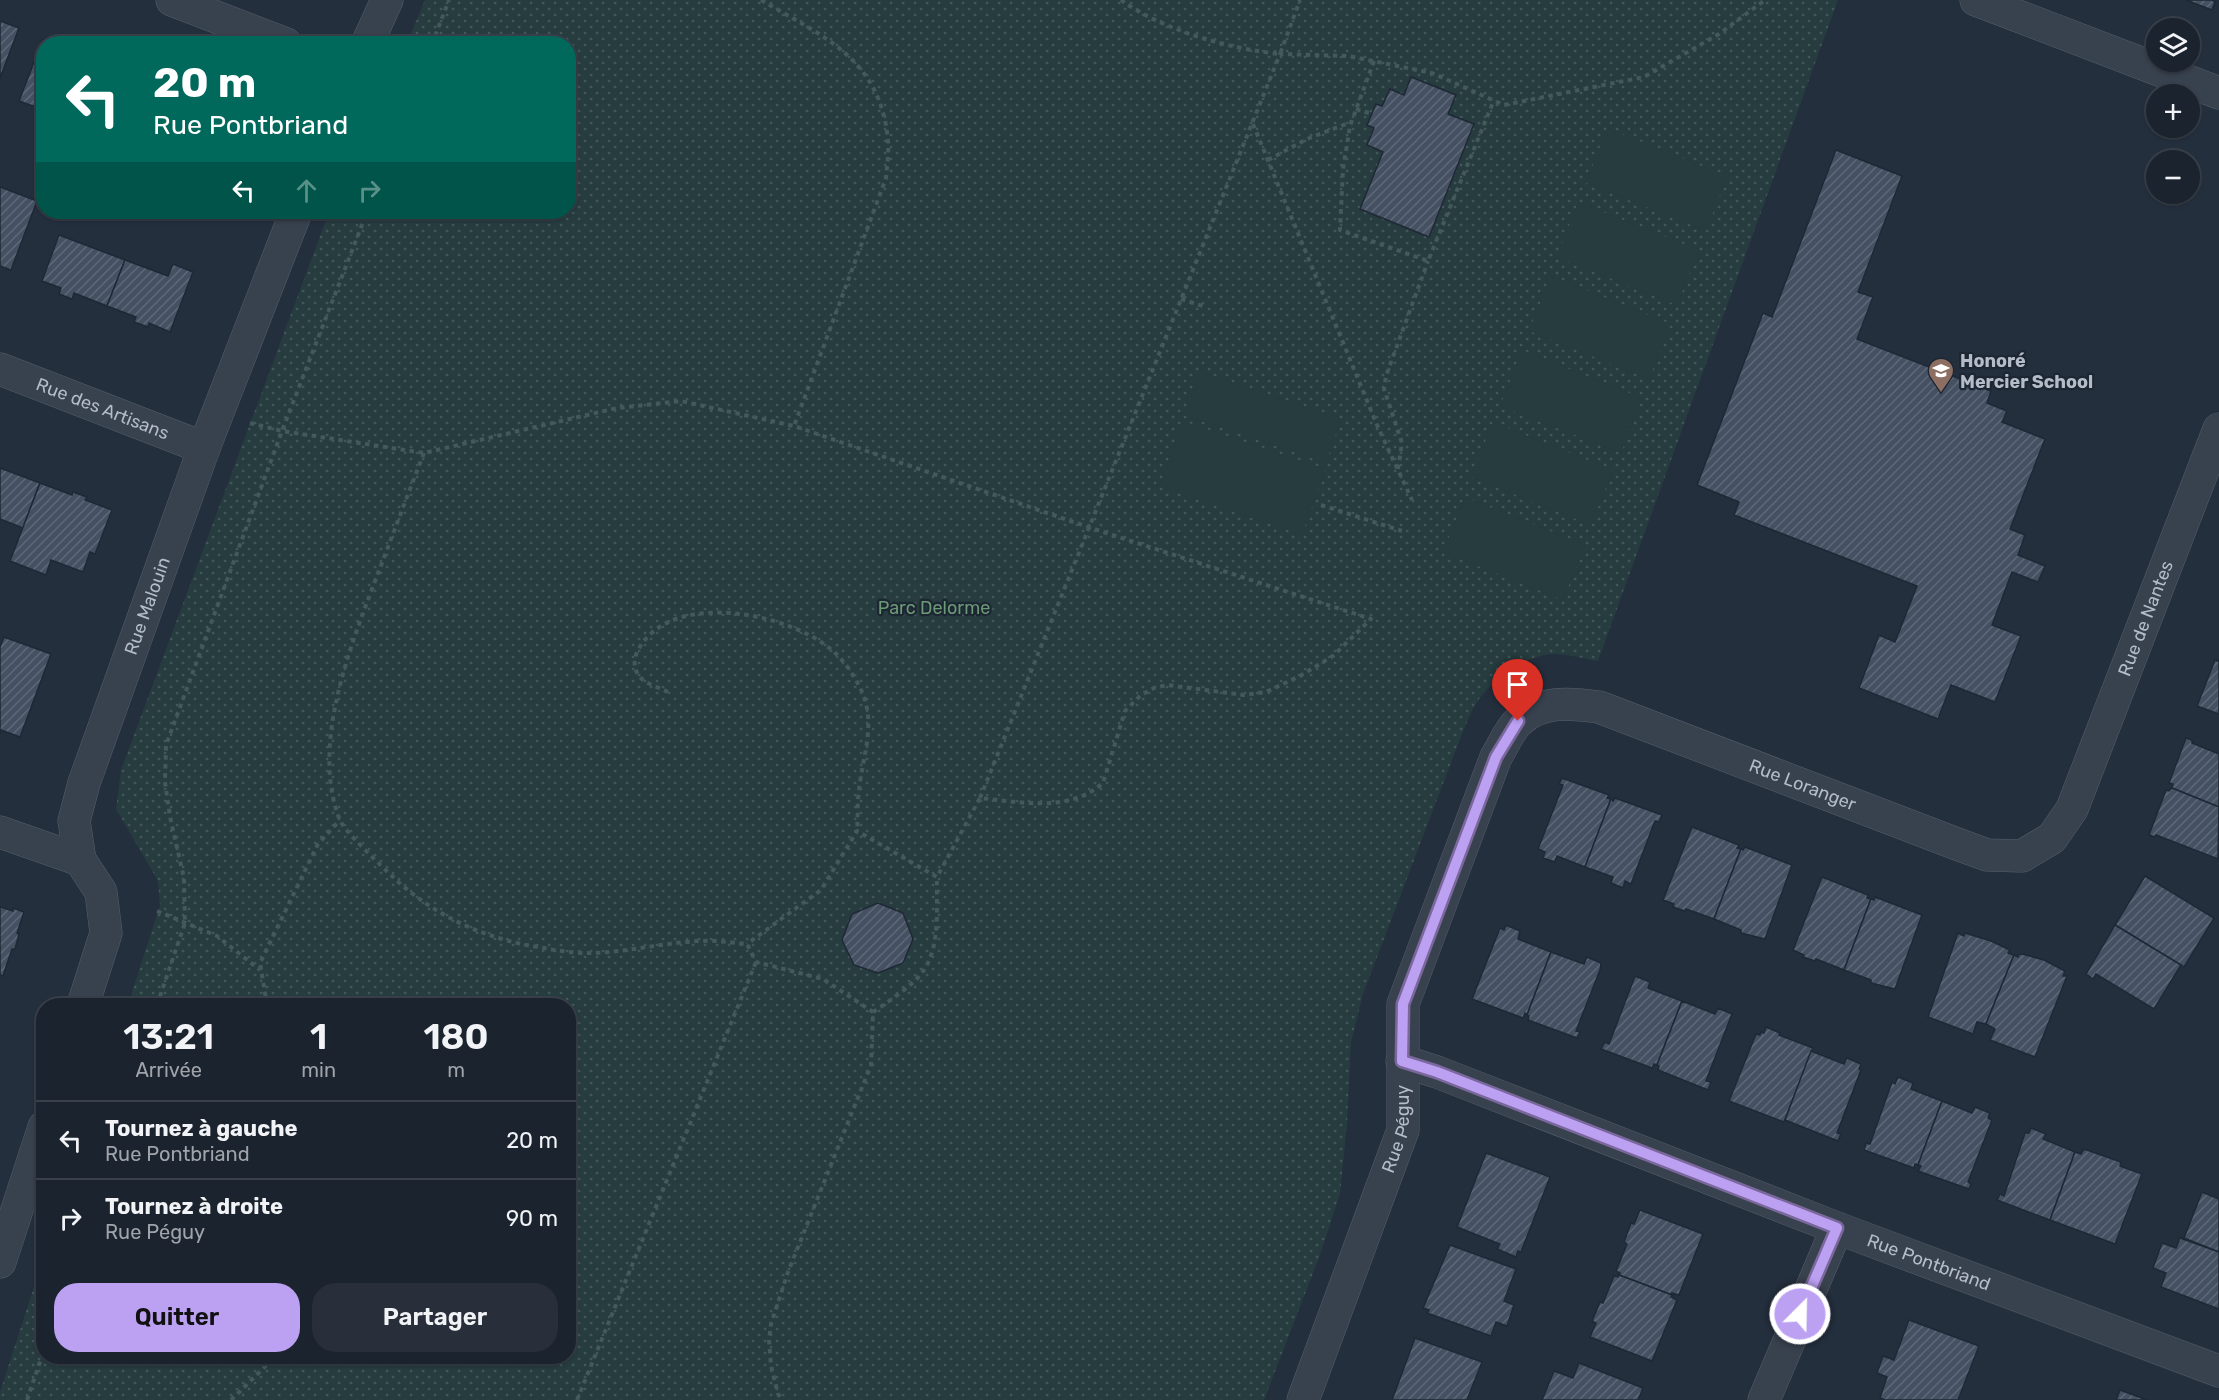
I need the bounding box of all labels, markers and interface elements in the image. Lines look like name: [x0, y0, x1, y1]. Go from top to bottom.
map controls: [2146, 18, 2200, 204]
button: layers: [2146, 18, 2200, 72]
text: 20 m: [153, 58, 256, 108]
icon: left: [54, 60, 132, 138]
button: +: [2146, 84, 2200, 138]
text: Rue Pontbriand: [153, 109, 348, 141]
button: −: [2146, 150, 2200, 204]
icon: left: [227, 174, 260, 207]
icon: ahead: [290, 174, 323, 207]
icon: right: [353, 174, 386, 207]
place label: Honoré Mercier School: [1960, 350, 2093, 393]
school or university icon: Honoré Mercier School: [1926, 356, 1956, 394]
street label: Rue des Artisans: [33, 373, 172, 444]
street label: Rue Malouin: [120, 554, 175, 658]
street label: Rue de Nantes: [2113, 557, 2178, 679]
park label: Parc Delorme: [878, 597, 990, 619]
pin: [1492, 659, 1543, 721]
icon: arrive: [1501, 668, 1534, 701]
street label: Rue Loranger: [1746, 754, 1859, 815]
text: 13:21: [123, 1015, 214, 1058]
text: 1: [310, 1015, 327, 1058]
text: 180: [423, 1015, 489, 1058]
text: Arrivée: [135, 1058, 202, 1082]
text: min: [301, 1058, 336, 1082]
text: m: [447, 1058, 465, 1082]
street label: Rue Péguy: [1377, 1085, 1415, 1176]
text: Tournez à gauche: [105, 1115, 298, 1142]
icon: left: [54, 1124, 87, 1157]
text: 20 m: [506, 1127, 558, 1154]
text: Rue Pontbriand: [105, 1142, 250, 1166]
text: Tournez à droite: [105, 1193, 283, 1220]
icon: right: [54, 1202, 87, 1235]
text: 90 m: [506, 1205, 558, 1232]
text: Rue Péguy: [105, 1220, 205, 1244]
street label: Rue Pontbriand: [1864, 1229, 1994, 1295]
position arrow: [1768, 1282, 1832, 1346]
button: Quitter: [54, 1283, 300, 1352]
button: Partager: [312, 1283, 558, 1352]

